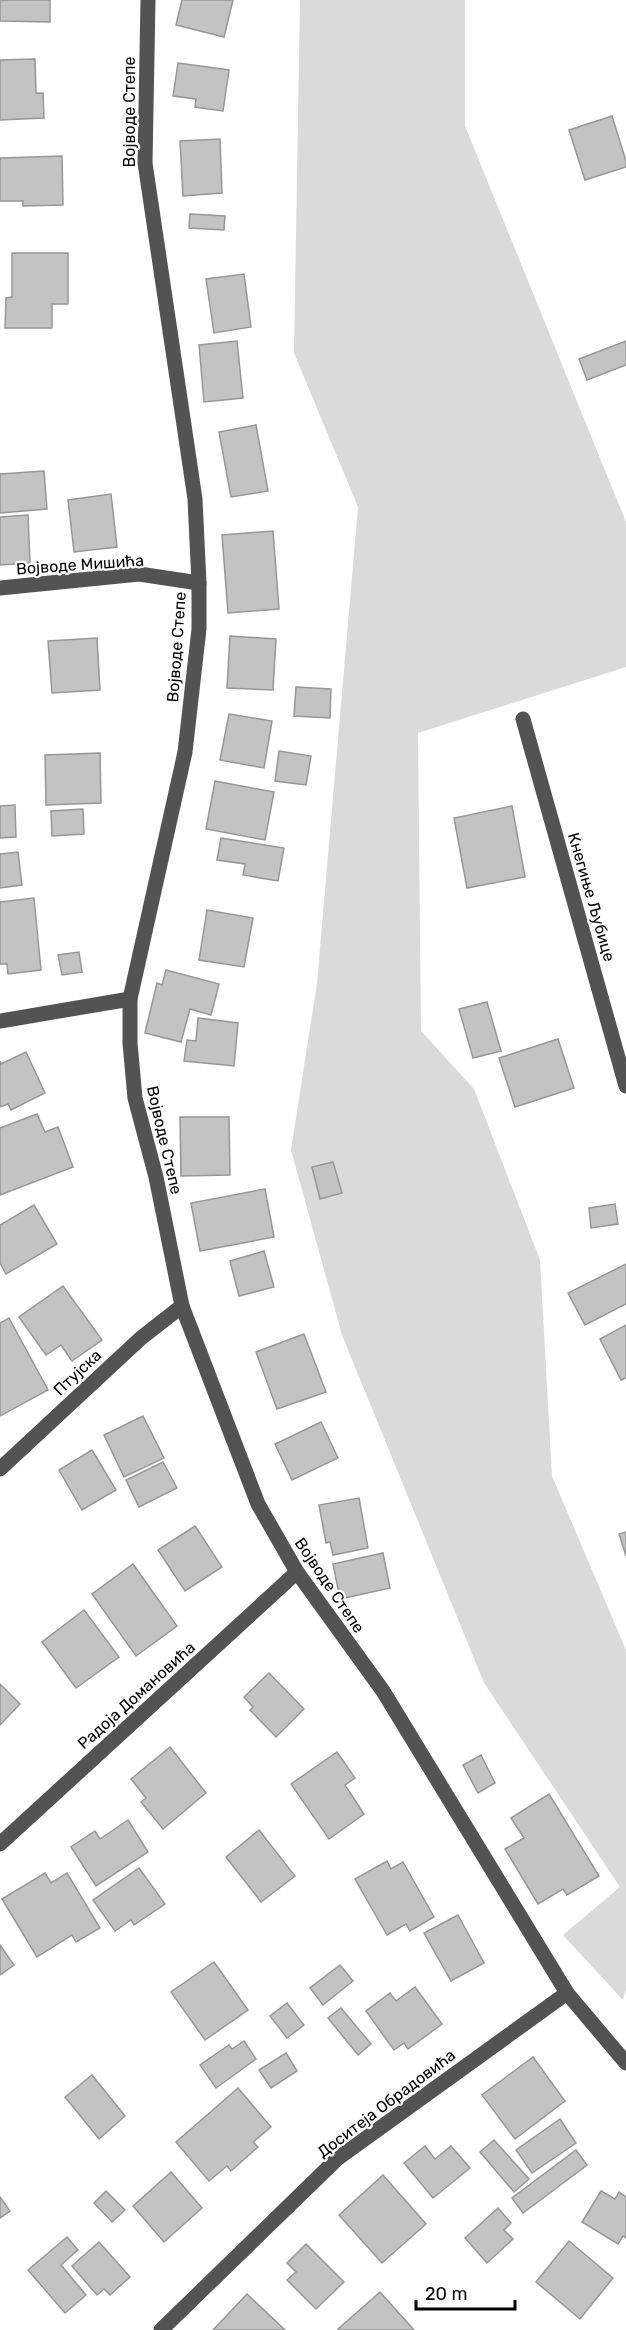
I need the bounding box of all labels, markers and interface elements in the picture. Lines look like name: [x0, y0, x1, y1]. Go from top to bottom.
street label: Војводе Степе: [120, 57, 139, 167]
street label: Војводе Мишића: [15, 551, 145, 578]
street label: Војводе Степе: [163, 591, 190, 703]
street label: Кнегиње Љубице: [564, 830, 619, 964]
street label: Војводе Степе: [143, 1084, 186, 1196]
street label: Птујска: [49, 1345, 105, 1399]
street label: Војводе Степе: [291, 1534, 368, 1637]
street label: Радоја Домановића: [74, 1638, 199, 1753]
street label: Доситеја Обрадовића: [314, 2045, 459, 2161]
scale bar: [416, 2273, 515, 2311]
text: 20 m: [425, 2283, 467, 2305]

